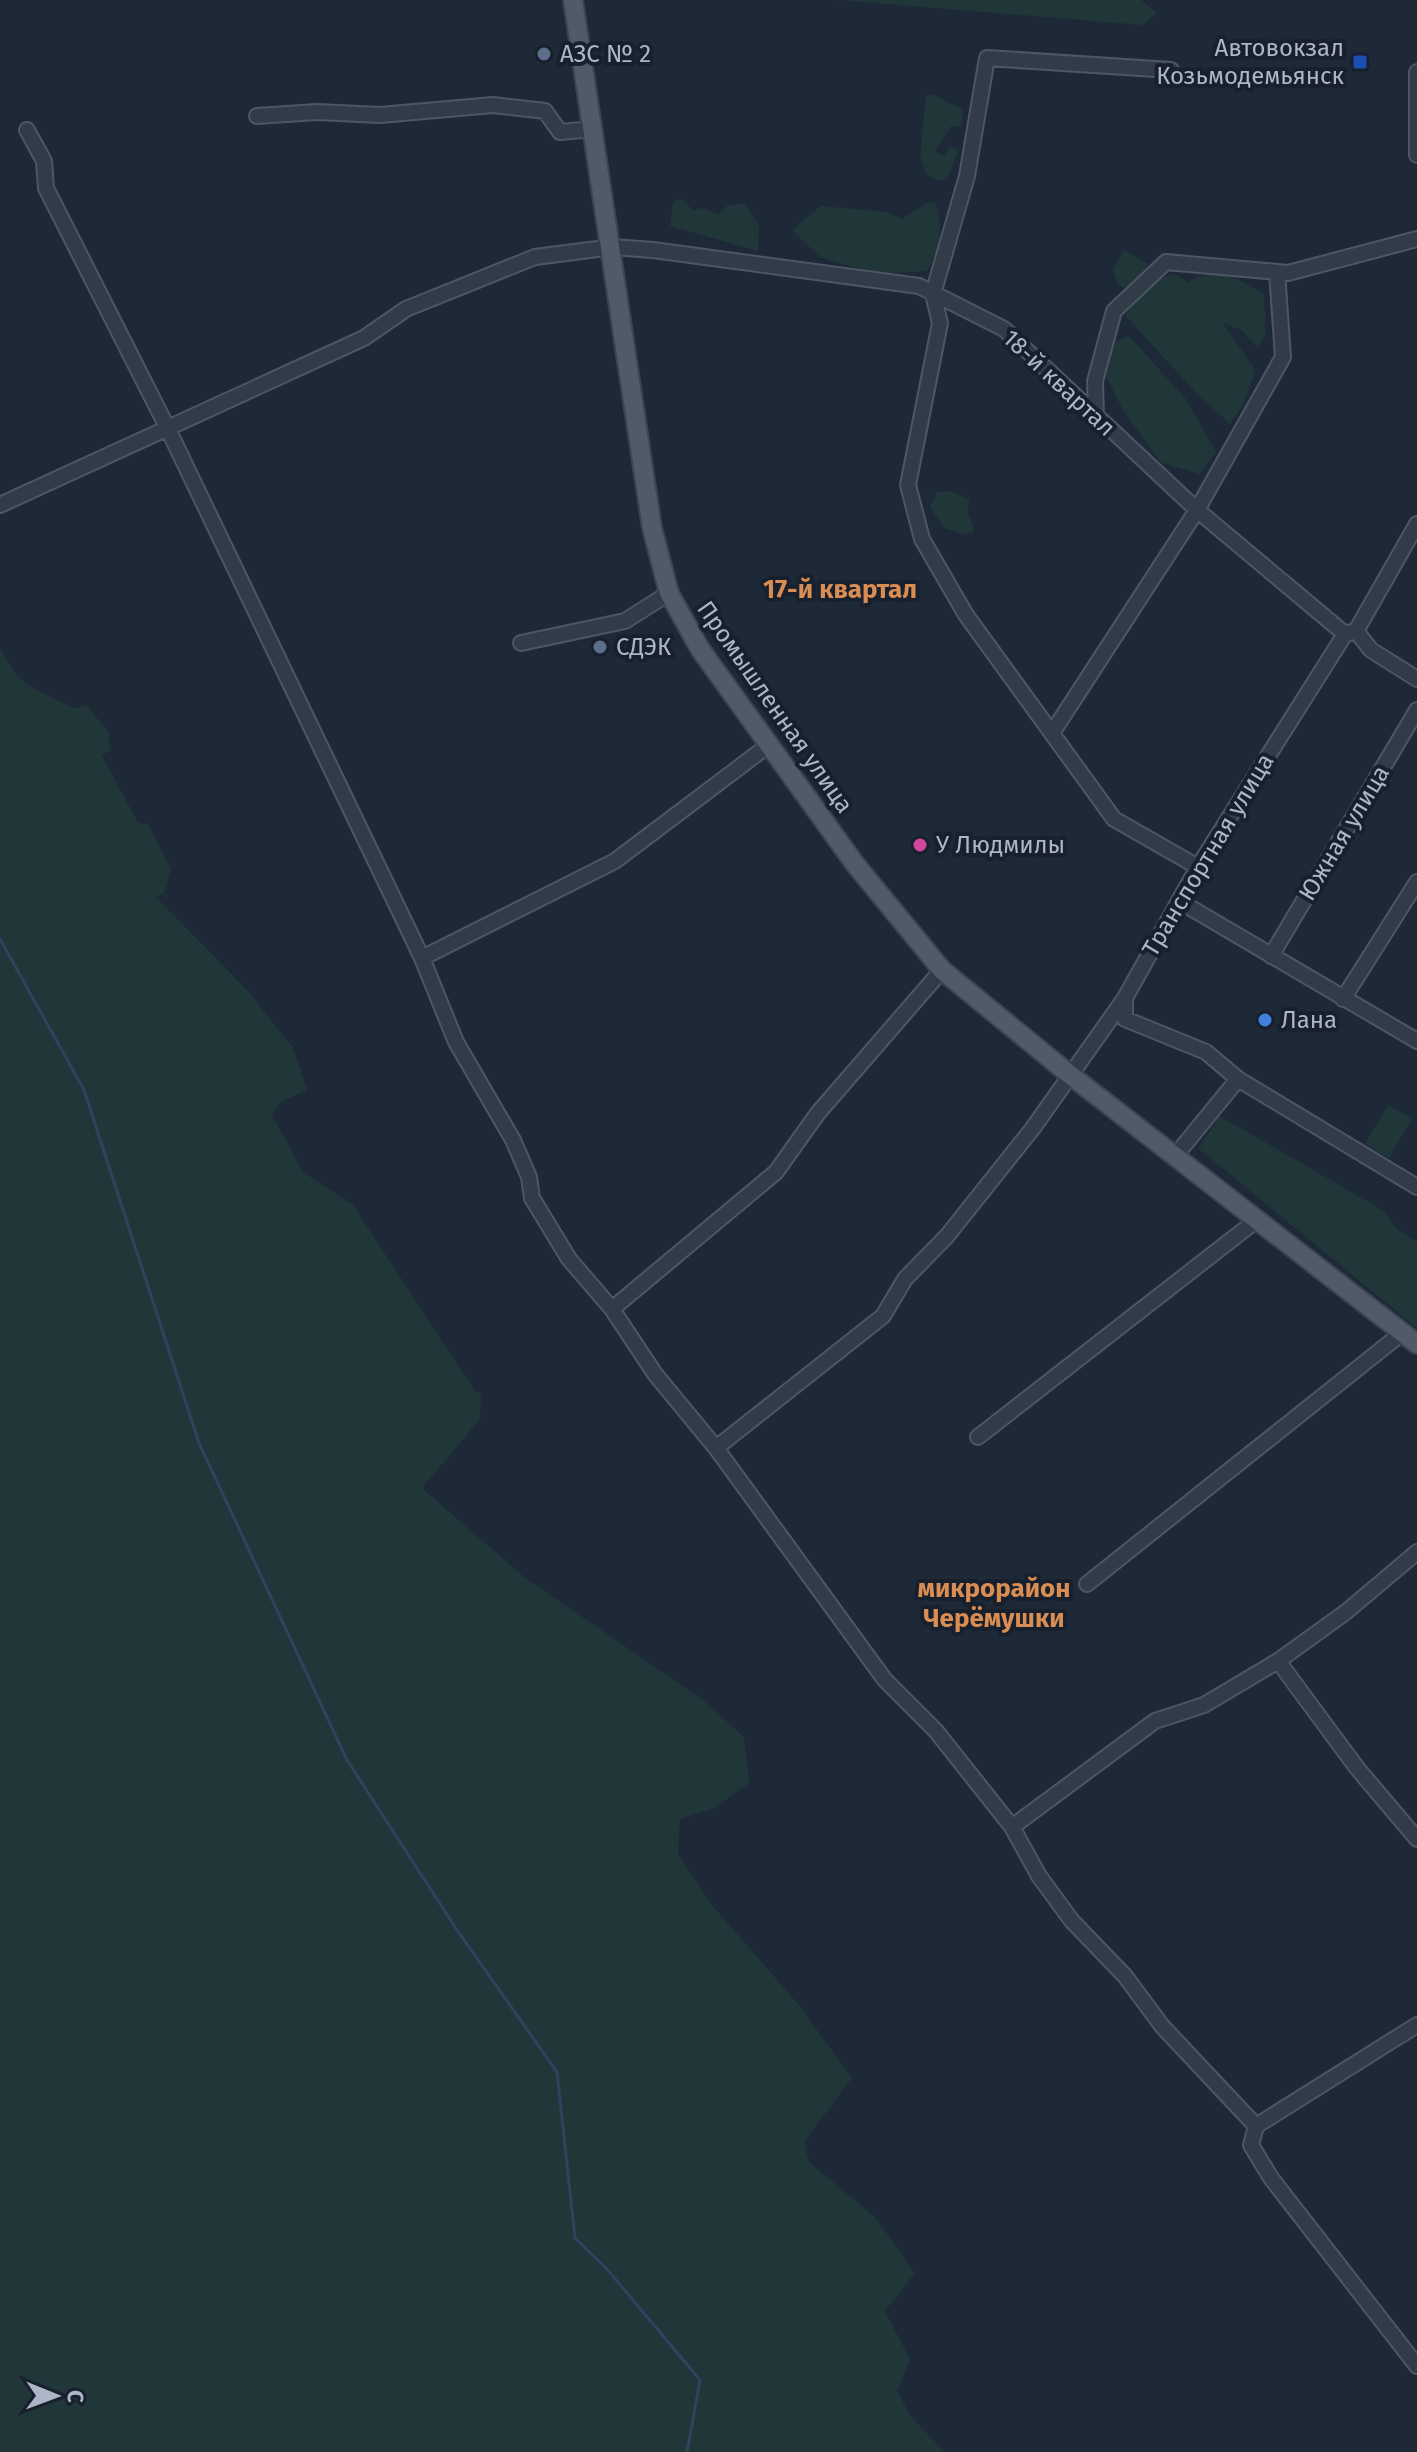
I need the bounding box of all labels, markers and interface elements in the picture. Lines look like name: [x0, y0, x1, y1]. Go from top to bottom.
place label: Автовокзал Козьмодемьянск: [1156, 34, 1345, 90]
place label: АЗС № 2: [560, 40, 651, 68]
marker: АЗС № 2: [535, 45, 553, 63]
marker: Автовокзал Козьмодемьянск: [1351, 53, 1369, 71]
street label: 18-й квартал: [997, 324, 1121, 442]
district label: 17-й квартал: [763, 574, 917, 605]
street label: Промышленная улица: [691, 596, 859, 818]
place label: СДЭК: [616, 633, 671, 661]
marker: СДЭК: [591, 638, 609, 656]
street label: Транспортная улица: [1136, 749, 1280, 961]
street label: Южная улица: [1293, 761, 1395, 905]
place label: У Людмилы: [936, 831, 1065, 859]
marker: У Людмилы: [911, 836, 929, 854]
place label: Лана: [1281, 1006, 1337, 1034]
marker: Лана: [1256, 1011, 1274, 1029]
district label: микрорайон Черёмушки: [917, 1573, 1071, 1634]
north arrow: [16, 2356, 96, 2436]
text: С: [62, 2390, 89, 2403]

